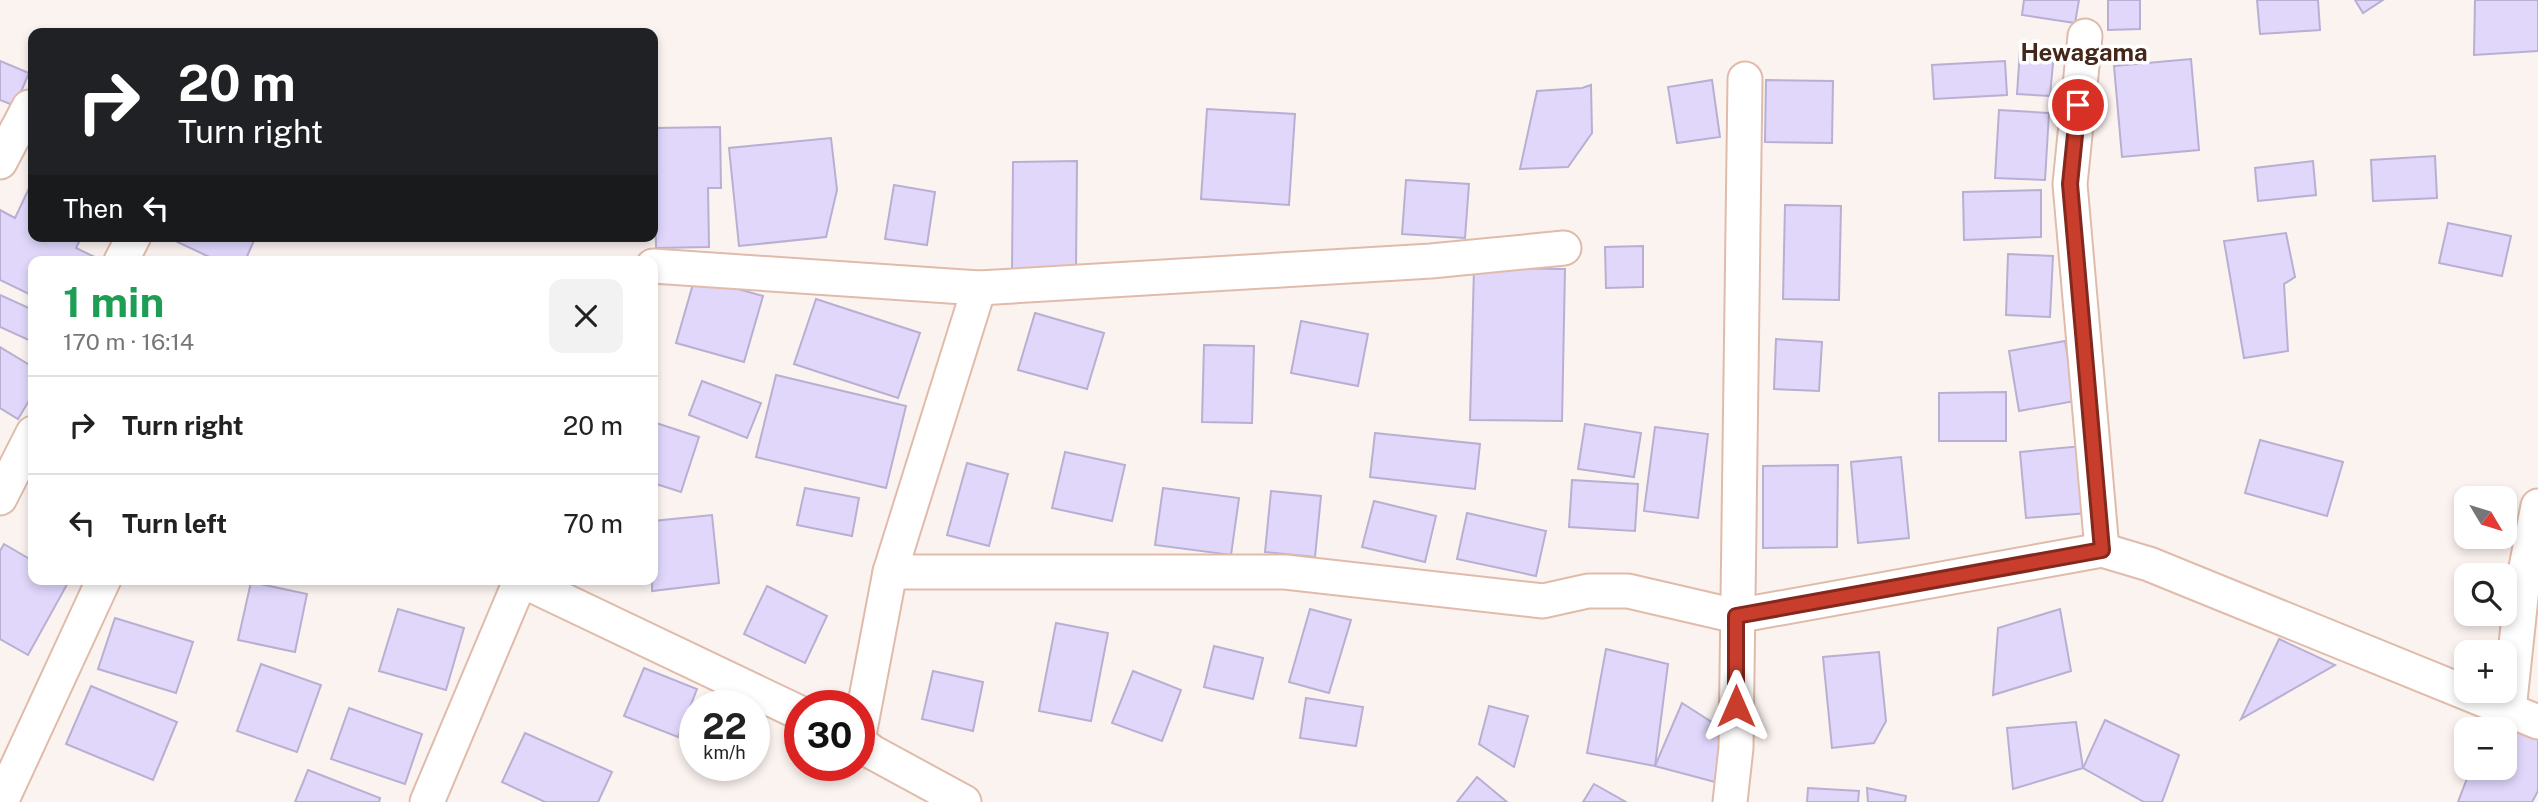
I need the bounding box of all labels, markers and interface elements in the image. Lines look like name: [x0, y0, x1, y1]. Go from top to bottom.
district label: Hewagama: [2020, 38, 2148, 66]
text: 20 m: [178, 54, 296, 112]
icon: right: [63, 56, 154, 147]
pin: [2048, 75, 2108, 135]
icon: arrive: [2059, 86, 2097, 124]
text: Turn right: [178, 113, 323, 150]
icon: left: [137, 189, 175, 227]
text: Then: [63, 193, 123, 224]
text: 1 min: [63, 277, 164, 326]
button: close: [549, 279, 623, 353]
text: 170 m · 16:14: [63, 328, 194, 355]
icon: right: [63, 406, 101, 444]
text: Turn right: [122, 410, 244, 441]
text: 20 m: [563, 410, 623, 441]
north arrow: [2454, 486, 2516, 550]
map controls: [2454, 486, 2517, 780]
icon: left: [63, 504, 101, 542]
text: Turn left: [122, 508, 227, 539]
text: 70 m: [563, 508, 623, 539]
button: search: [2454, 563, 2517, 626]
button: +: [2454, 640, 2517, 703]
position arrow: [1699, 669, 1773, 743]
speed limit sign: 30: [784, 690, 875, 781]
text: 22: [702, 706, 747, 747]
button: −: [2454, 717, 2517, 780]
text: km/h: [703, 742, 746, 763]

